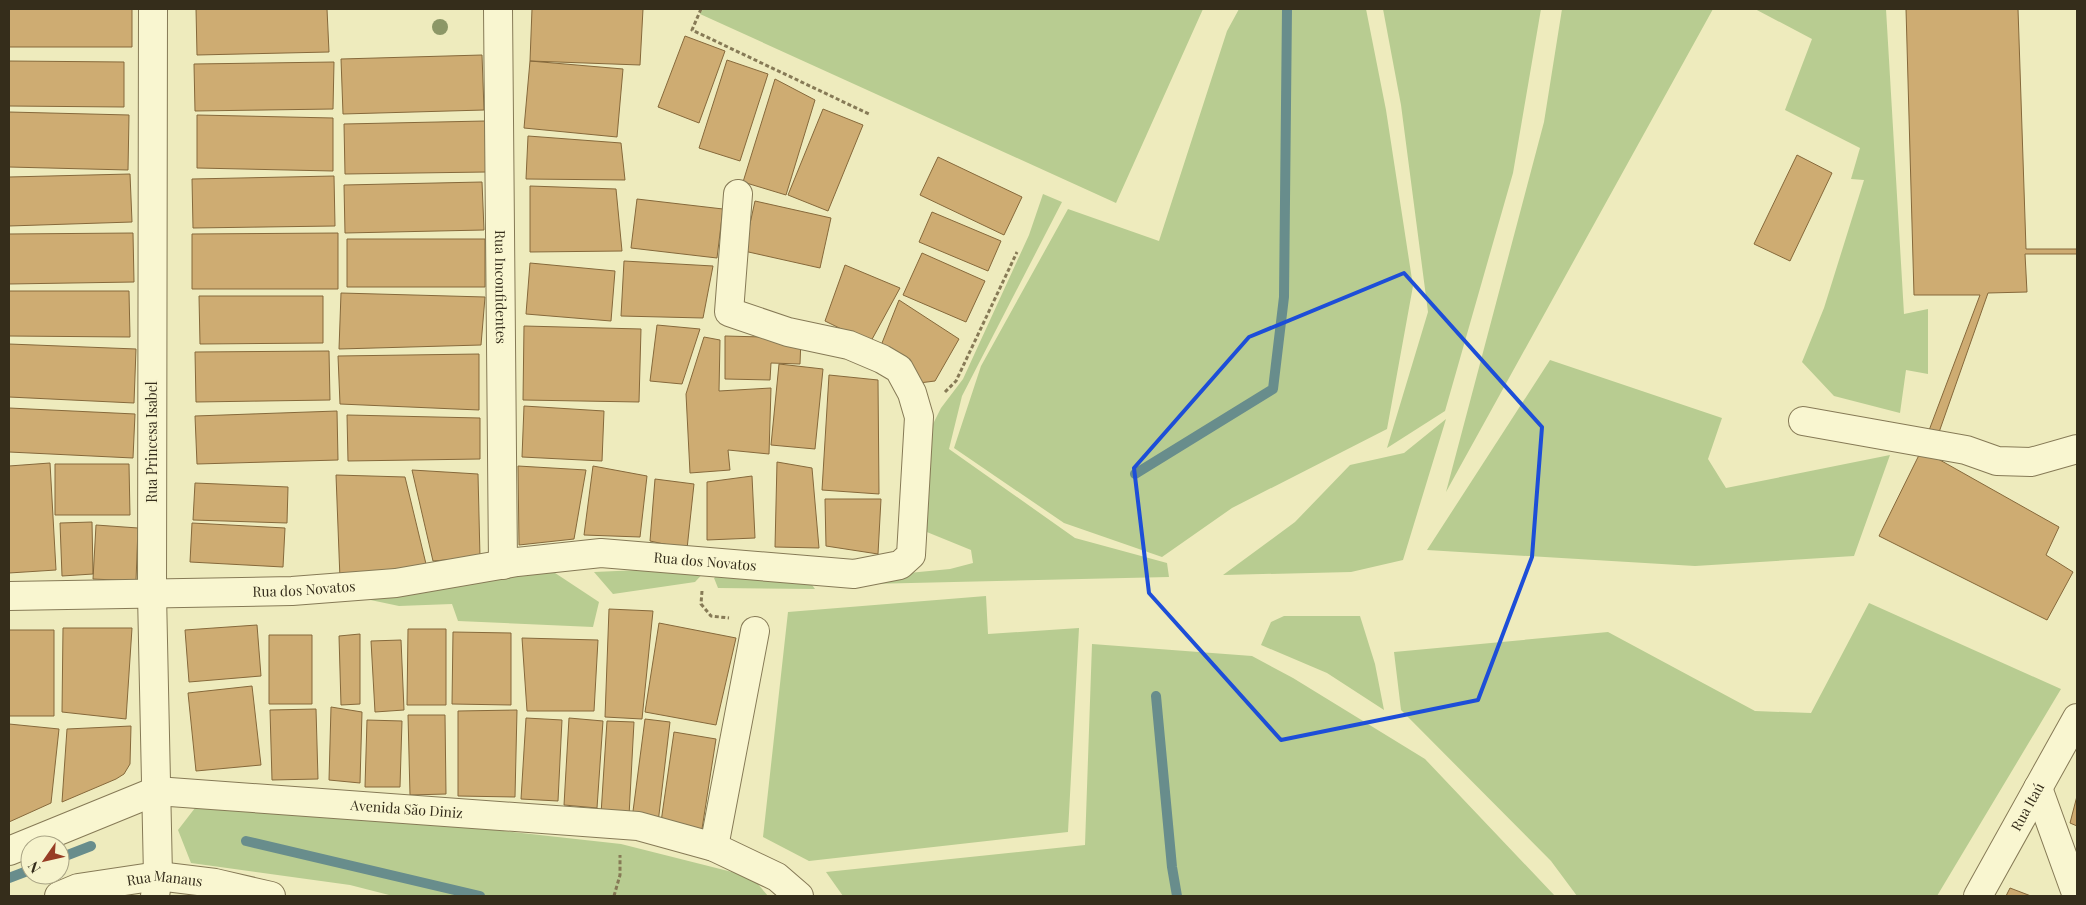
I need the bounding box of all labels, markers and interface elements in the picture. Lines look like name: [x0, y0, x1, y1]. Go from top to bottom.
street label: Rua Inconfidentes: [491, 230, 511, 344]
street label: Rua Princesa Isabel: [142, 381, 161, 503]
street label: Rua dos Novatos: [653, 547, 757, 575]
street label: Rua dos Novatos: [252, 576, 356, 601]
street label: Rua Itaú: [2006, 779, 2048, 834]
street label: Avenida São Diniz: [349, 795, 464, 822]
north arrow: [20, 835, 70, 885]
text: N: [23, 858, 45, 877]
street label: Rua Manaus: [125, 866, 204, 890]

